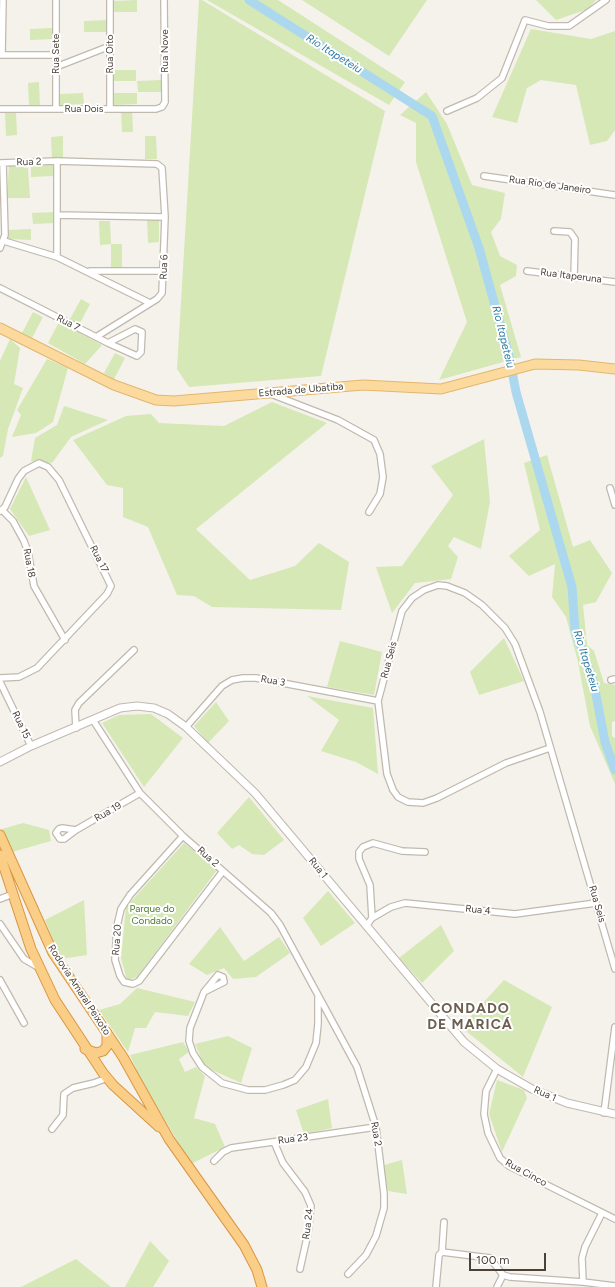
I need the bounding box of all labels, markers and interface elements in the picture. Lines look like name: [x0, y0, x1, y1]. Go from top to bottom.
street label: Rua Nove: [159, 29, 171, 73]
water label: Rio Itapeteiu: [303, 32, 365, 76]
street label: Rua Sete: [50, 34, 62, 74]
street label: Rua Oito: [104, 34, 116, 74]
street label: Rua Dois: [64, 103, 104, 115]
street label: Rua 2: [16, 156, 42, 168]
street label: Rua Rio de Janeiro: [508, 173, 592, 197]
street label: Rua 6: [158, 254, 170, 280]
street label: Rua Itaperuna: [540, 266, 602, 286]
water label: Rio Itapeteiu: [489, 304, 517, 370]
street label: Rua 7: [54, 312, 82, 334]
street label: Estrada de Ubatiba: [258, 380, 344, 400]
street label: Rua 17: [87, 543, 111, 575]
street label: Rua 18: [21, 547, 37, 579]
water label: Rio Itapeteiu: [570, 629, 602, 693]
street label: Rua Seis: [378, 640, 400, 680]
street label: Rua 3: [260, 673, 286, 689]
street label: Rua 15: [9, 709, 33, 741]
street label: Rua 19: [92, 800, 124, 824]
street label: Rua 2: [195, 844, 221, 870]
street label: Rua 1: [306, 855, 330, 881]
street label: Rua Seis: [586, 884, 608, 924]
park label: Parque do Condado: [129, 903, 175, 926]
street label: Rua 4: [465, 903, 491, 917]
street label: Rua 20: [110, 924, 124, 956]
street label: Rodovia Amaral Peixoto: [45, 942, 113, 1038]
district label: CONDADO DE MARICÁ: [427, 1001, 513, 1034]
street label: Rua 1: [532, 1084, 558, 1104]
street label: Rua 2: [368, 1121, 384, 1147]
street label: Rua 23: [277, 1131, 309, 1147]
street label: Rua Cinco: [503, 1157, 549, 1189]
street label: Rua 24: [300, 1208, 316, 1240]
scale bar: [471, 1245, 548, 1271]
text: 100 m: [476, 1253, 510, 1267]

